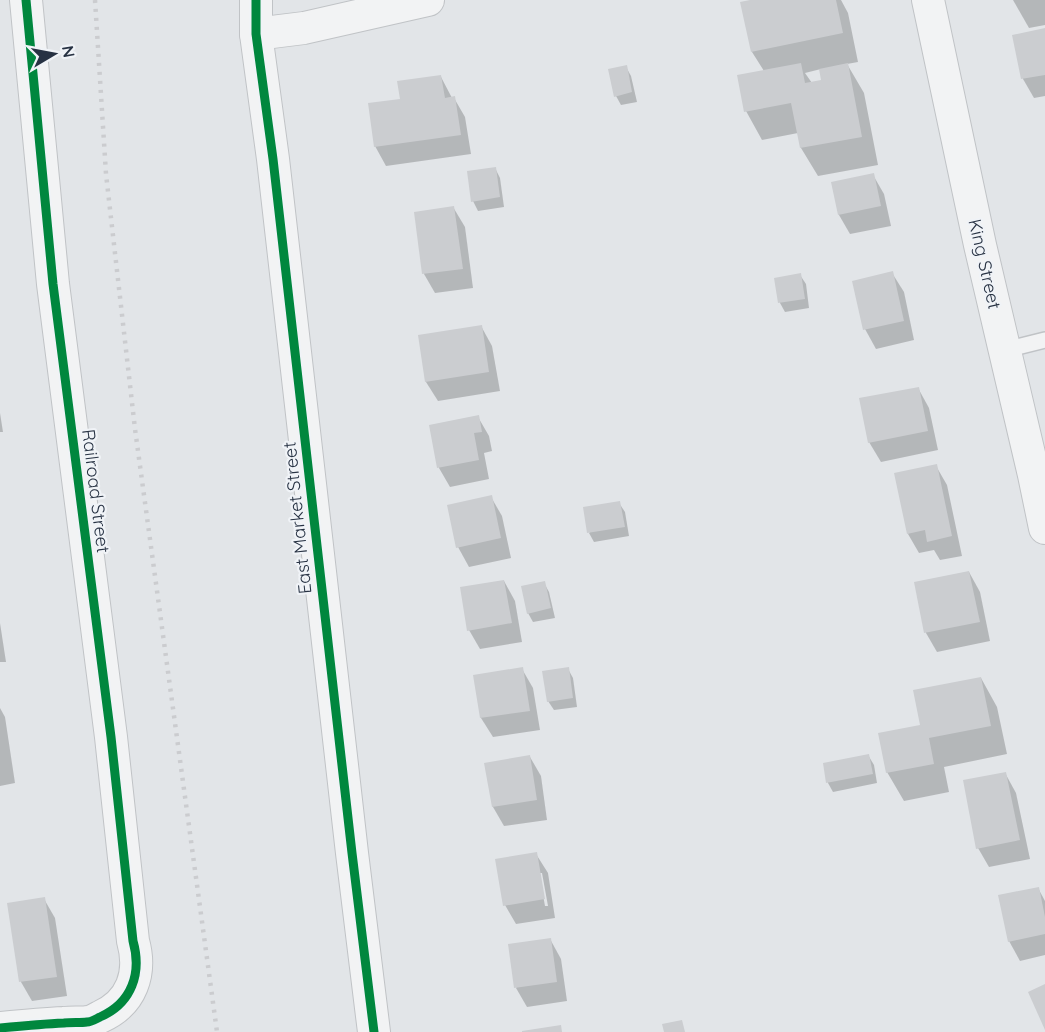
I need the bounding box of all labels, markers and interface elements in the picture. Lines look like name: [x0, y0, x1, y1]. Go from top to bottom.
north arrow: [24, 24, 84, 84]
text: N: [58, 44, 80, 59]
street label: King Street: [963, 217, 1007, 311]
street label: Railroad Street: [77, 428, 115, 554]
street label: East Market Street: [278, 441, 316, 595]

